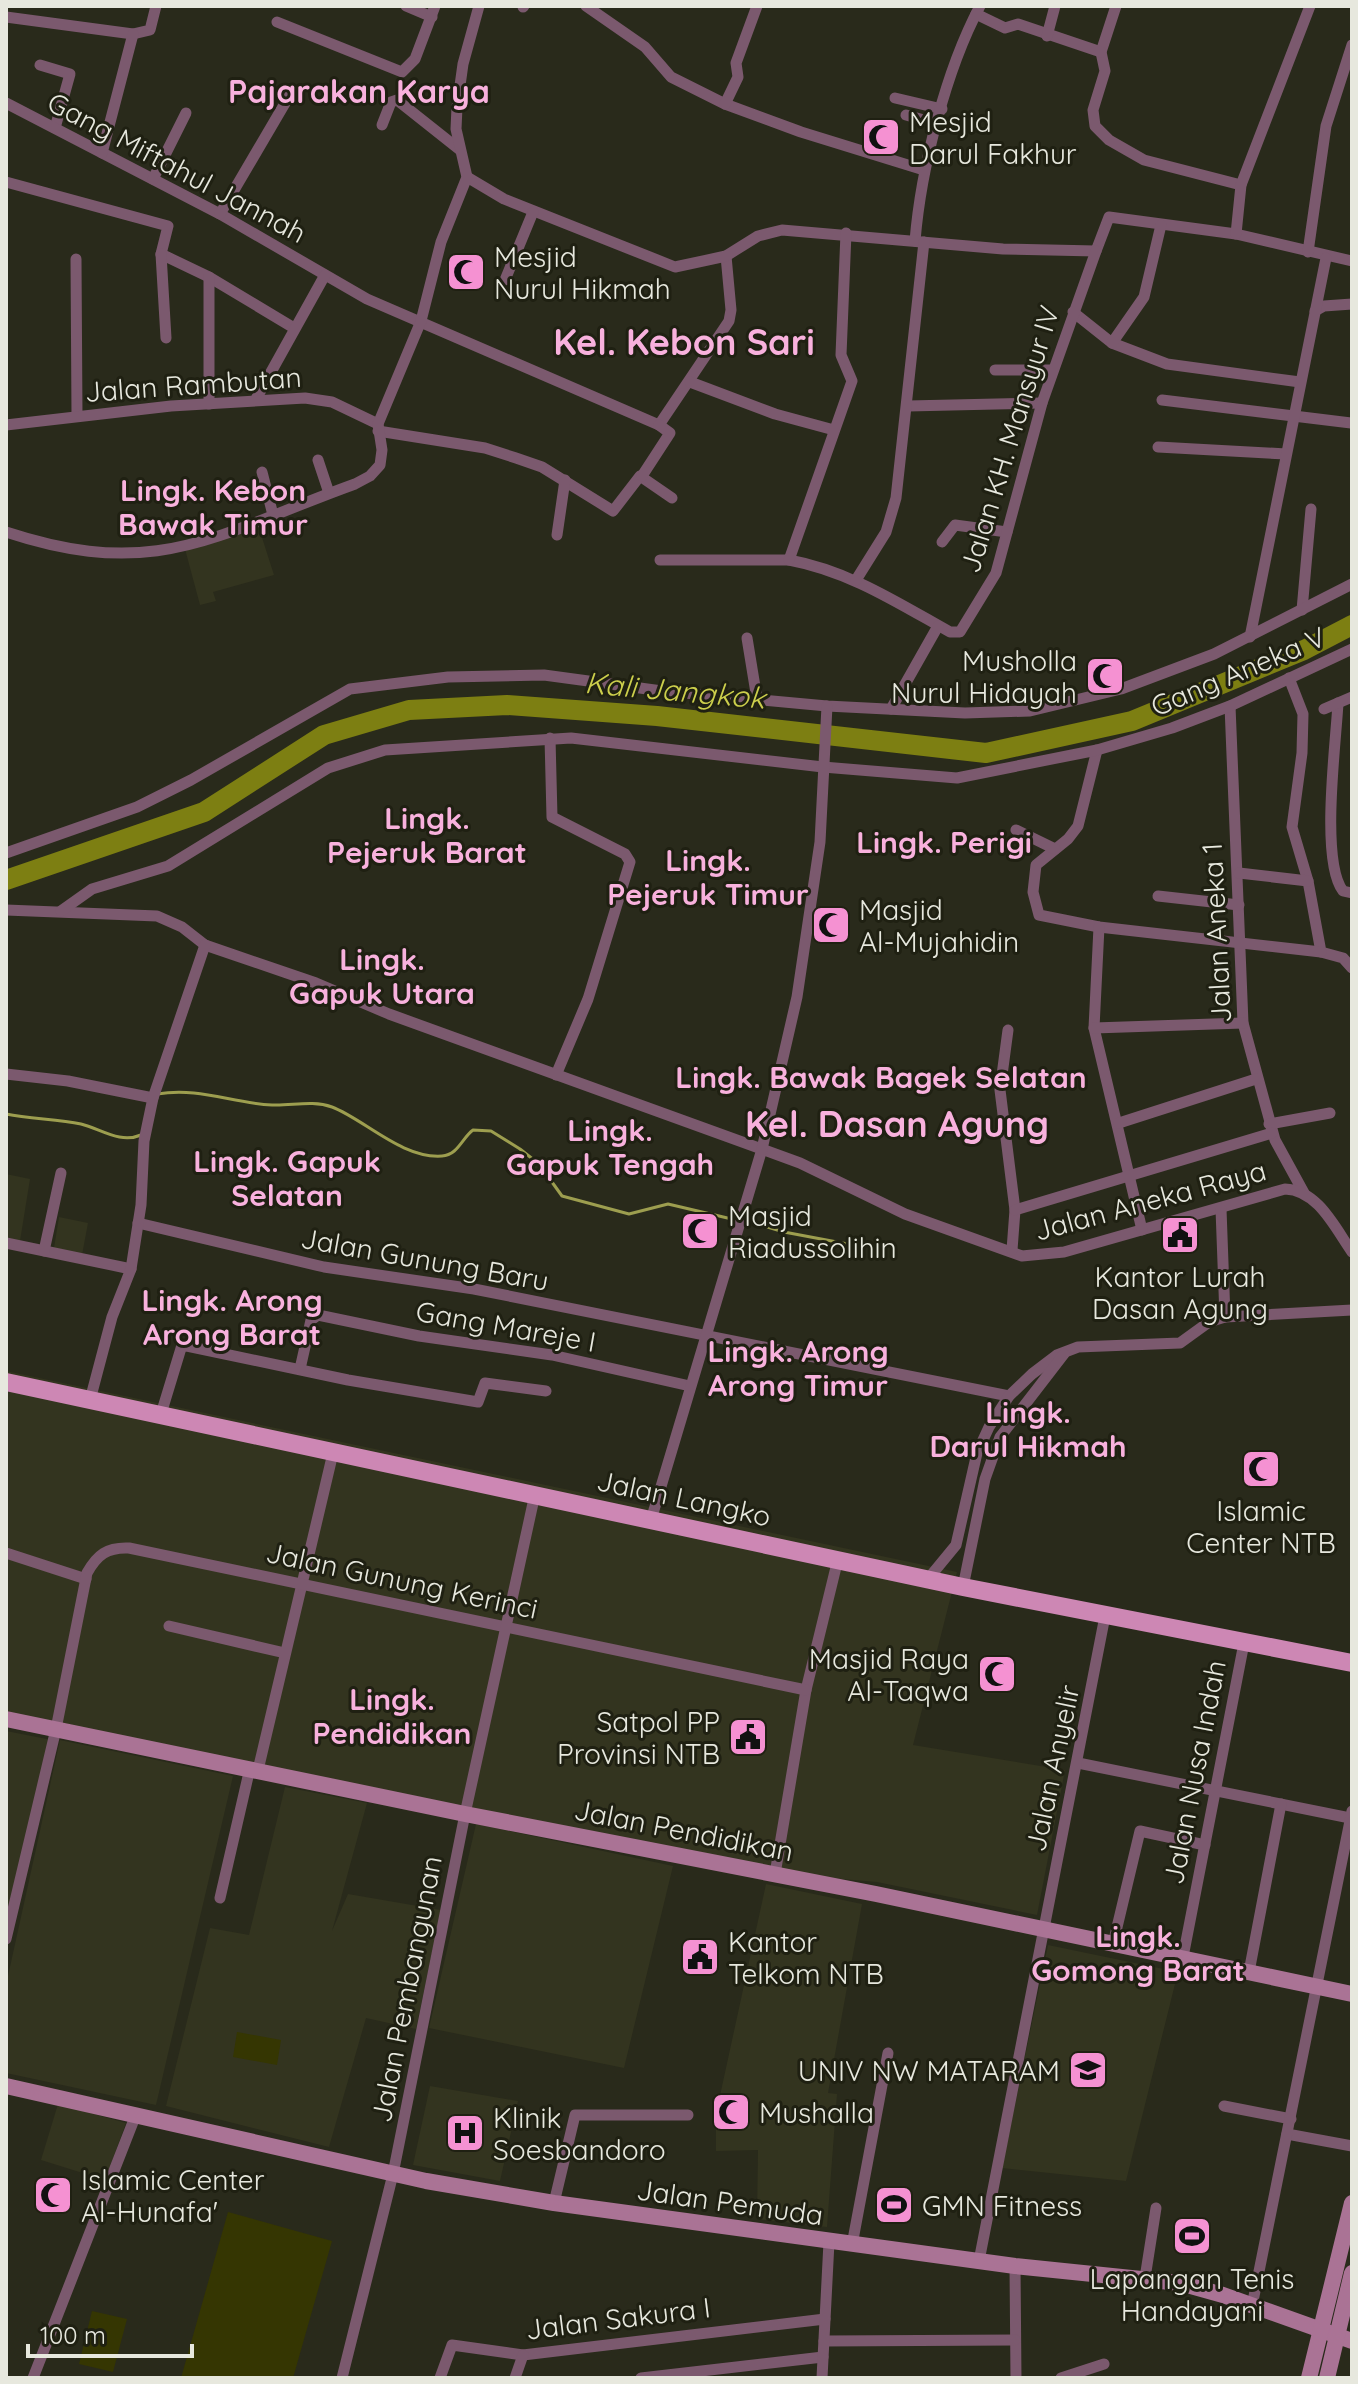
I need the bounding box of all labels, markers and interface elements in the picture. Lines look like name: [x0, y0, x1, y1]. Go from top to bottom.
district label: Pajarakan Karya: [228, 71, 490, 111]
street label: Gang Miftahul Jannah: [42, 84, 312, 250]
place label: Mesjid Darul Fakhur: [909, 104, 1077, 171]
mosque icon: Mesjid Darul Fakhur: [860, 116, 902, 158]
place label: Mesjid Nurul Hikmah: [494, 239, 671, 306]
mosque icon: Mesjid Nurul Hikmah: [445, 251, 487, 293]
street label: Jalan KH. Mansyur IV: [952, 301, 1066, 577]
district label: Kel. Kebon Sari: [553, 319, 815, 364]
street label: Jalan Rambutan: [83, 359, 303, 409]
district label: Lingk. Kebon Bawak Timur: [118, 471, 308, 543]
street label: Gang Aneka V: [1145, 618, 1331, 724]
place label: Musholla Nurul Hidayah: [891, 643, 1077, 710]
mosque icon: Musholla Nurul Hidayah: [1084, 655, 1126, 697]
water label: Kali Jangkok: [583, 663, 770, 717]
district label: Lingk. Pejeruk Barat: [327, 799, 527, 871]
district label: Lingk. Perigi: [856, 823, 1032, 861]
district label: Lingk. Pejeruk Timur: [607, 841, 809, 913]
street label: Jalan Aneka 1: [1194, 842, 1238, 1024]
place label: Masjid Al-Mujahidin: [859, 892, 1019, 959]
mosque icon: Masjid Al-Mujahidin: [810, 904, 852, 946]
district label: Lingk. Gapuk Utara: [289, 940, 475, 1012]
district label: Lingk. Bawak Bagek Selatan: [675, 1058, 1087, 1096]
district label: Kel. Dasan Agung: [745, 1101, 1049, 1146]
district label: Lingk. Gapuk Tengah: [506, 1111, 714, 1183]
district label: Lingk. Gapuk Selatan: [193, 1142, 381, 1214]
street label: Jalan Aneka Raya: [1030, 1152, 1270, 1248]
place label: Masjid Riadussolihin: [728, 1198, 897, 1265]
mosque icon: Masjid Riadussolihin: [679, 1210, 721, 1252]
public building icon: Kantor Lurah Dasan Agung: [1159, 1214, 1201, 1256]
street label: Jalan Gunung Baru: [298, 1220, 552, 1298]
place label: Kantor Lurah Dasan Agung: [1092, 1259, 1268, 1326]
district label: Lingk. Arong Arong Barat: [141, 1281, 323, 1353]
street label: Gang Mareje I: [413, 1293, 599, 1359]
district label: Lingk. Arong Arong Timur: [707, 1332, 889, 1404]
district label: Lingk. Darul Hikmah: [929, 1393, 1127, 1465]
mosque icon: Islamic Center NTB: [1240, 1448, 1282, 1490]
street label: Jalan Langko: [594, 1462, 774, 1534]
place label: Islamic Center NTB: [1186, 1493, 1336, 1560]
street label: Jalan Gunung Kerinci: [263, 1534, 541, 1626]
place label: Masjid Raya Al-Taqwa: [809, 1641, 969, 1708]
mosque icon: Masjid Raya Al-Taqwa: [976, 1653, 1018, 1695]
street label: Jalan Nusa Indah: [1155, 1657, 1233, 1887]
district label: Lingk. Pendidikan: [313, 1680, 471, 1752]
street label: Jalan Anyelir: [1017, 1681, 1087, 1854]
place label: Satpol PP Provinsi NTB: [557, 1704, 720, 1771]
public building icon: Satpol PP Provinsi NTB: [727, 1716, 769, 1758]
street label: Jalan Pendidikan: [571, 1792, 797, 1868]
street label: Jalan Pembangunan: [363, 1853, 449, 2125]
district label: Lingk. Gomong Barat: [1031, 1917, 1245, 1989]
place label: Kantor Telkom NTB: [728, 1924, 884, 1991]
public building icon: Kantor Telkom NTB: [679, 1936, 721, 1978]
school or university icon: UNIV NW MATARAM: [1067, 2049, 1109, 2091]
place label: UNIV NW MATARAM: [798, 2053, 1060, 2088]
mosque icon: Mushalla: [710, 2091, 752, 2133]
place label: Mushalla: [759, 2095, 874, 2130]
place label: Klinik Soesbandoro: [493, 2100, 666, 2167]
hospital icon: Klinik Soesbandoro: [444, 2112, 486, 2154]
place label: Islamic Center Al-Hunafa': [81, 2162, 265, 2229]
street label: Jalan Pemuda: [635, 2172, 825, 2232]
mosque icon: Islamic Center Al-Hunafa': [32, 2174, 74, 2216]
sports icon: GMN Fitness: [873, 2184, 915, 2226]
place label: GMN Fitness: [922, 2188, 1082, 2223]
sports icon: Lapangan Tenis Handayani: [1171, 2215, 1213, 2257]
place label: Lapangan Tenis Handayani: [1090, 2261, 1294, 2328]
street label: Jalan Sakura I: [524, 2289, 712, 2347]
scale bar: [28, 2308, 192, 2358]
text: 100 m: [40, 2320, 106, 2350]

